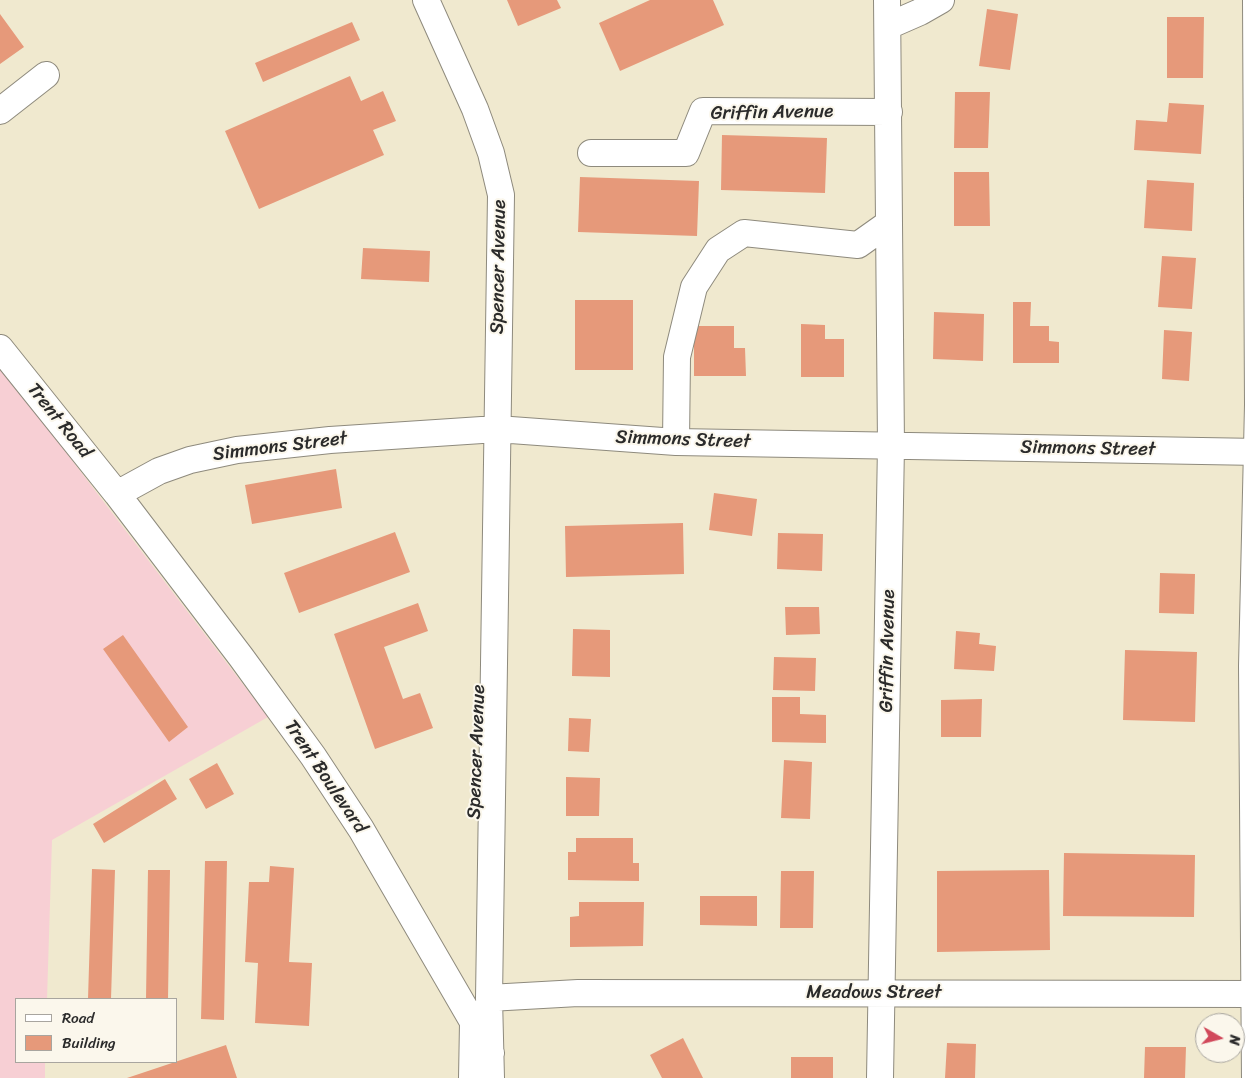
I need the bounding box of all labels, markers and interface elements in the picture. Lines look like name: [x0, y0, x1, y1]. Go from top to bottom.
street label: Griffin Avenue: [710, 101, 834, 125]
street label: Spencer Avenue: [486, 200, 512, 334]
street label: Trent Road: [22, 379, 96, 463]
street label: Simmons Street: [615, 426, 751, 454]
street label: Simmons Street: [212, 427, 348, 467]
street label: Simmons Street: [1020, 436, 1156, 462]
street label: Griffin Avenue: [876, 589, 900, 713]
street label: Spencer Avenue: [463, 684, 491, 820]
street label: Trent Boulevard: [279, 716, 371, 838]
street label: Meadows Street: [806, 982, 942, 1004]
legend: [15, 998, 178, 1063]
text: Road: [62, 1005, 94, 1031]
north arrow: [1195, 1013, 1245, 1063]
text: Building: [62, 1030, 116, 1056]
text: N: [1221, 1033, 1247, 1047]

